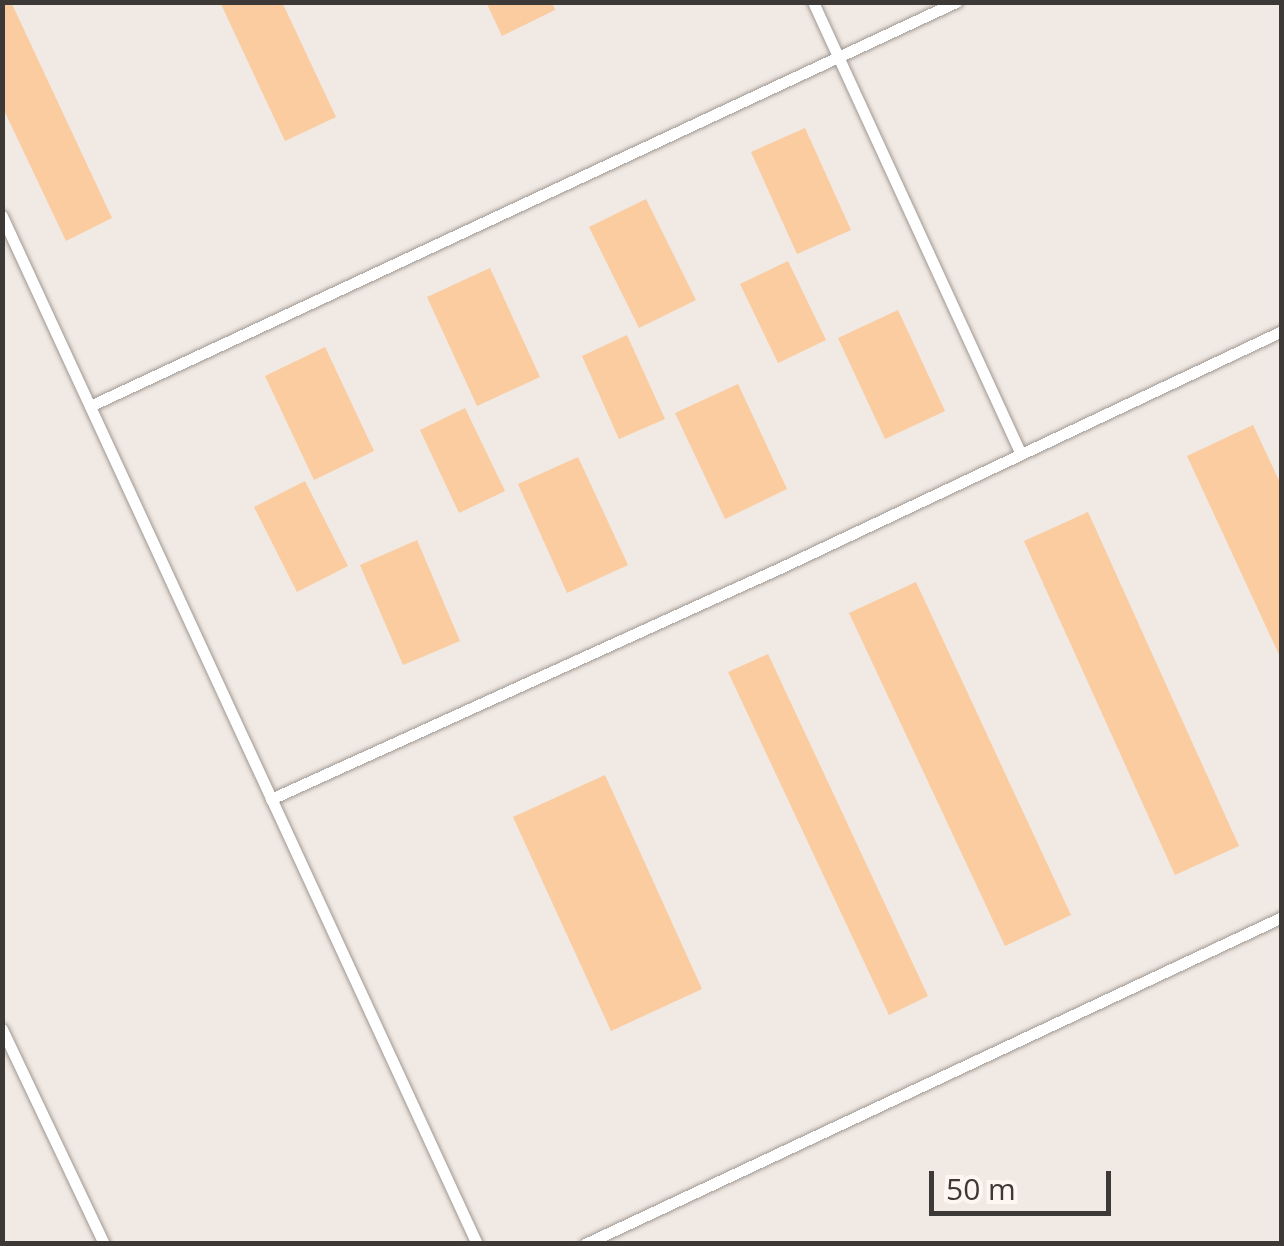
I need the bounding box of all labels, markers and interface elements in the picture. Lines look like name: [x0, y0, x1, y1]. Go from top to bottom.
scale bar: [934, 1151, 1116, 1213]
text: 50 m: [946, 1168, 1016, 1209]

